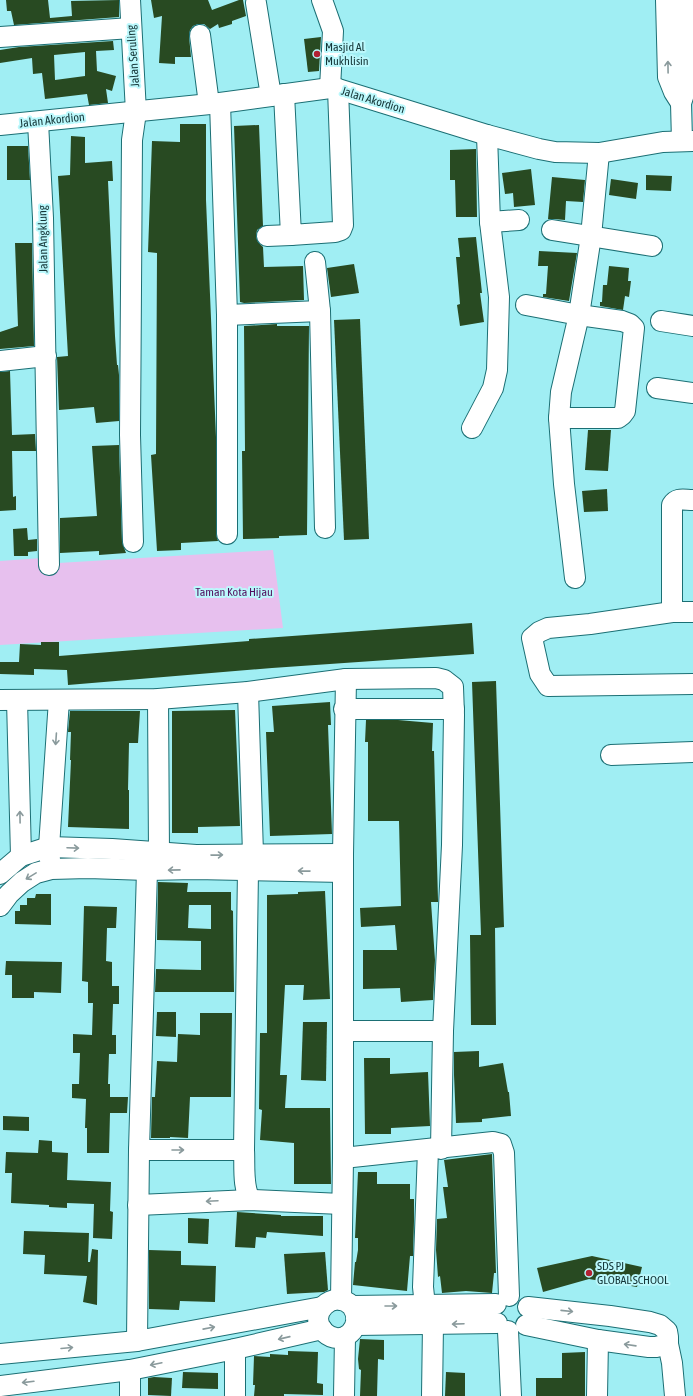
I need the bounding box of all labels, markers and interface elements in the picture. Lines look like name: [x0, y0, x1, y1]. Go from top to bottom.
street label: Jalan Seruling: [124, 24, 142, 88]
place label: Masjid Al Mukhlisin: [325, 40, 369, 68]
marker: Masjid Al Mukhlisin: [312, 49, 322, 59]
one-way arrow: [664, 61, 672, 74]
street label: Jalan Akordion: [340, 84, 406, 116]
street label: Jalan Akordion: [19, 110, 85, 130]
street label: Jalan Angklung: [35, 204, 51, 273]
park label: Taman Kota Hijau: [195, 585, 273, 599]
one-way arrow: [53, 732, 60, 745]
one-way arrow: [16, 811, 24, 824]
one-way arrow: [66, 844, 79, 852]
one-way arrow: [210, 851, 223, 859]
one-way arrow: [168, 866, 181, 873]
one-way arrow: [298, 867, 311, 875]
one-way arrow: [25, 873, 37, 881]
one-way arrow: [171, 1146, 184, 1154]
one-way arrow: [206, 1198, 219, 1205]
place label: SDS PJ GLOBAL SCHOOL: [597, 1259, 669, 1287]
marker: SDS PJ GLOBAL SCHOOL: [584, 1268, 594, 1278]
one-way arrow: [384, 1302, 397, 1310]
one-way arrow: [560, 1307, 573, 1315]
one-way arrow: [452, 1320, 465, 1328]
one-way arrow: [202, 1324, 215, 1332]
one-way arrow: [278, 1335, 291, 1342]
one-way arrow: [623, 1341, 636, 1349]
one-way arrow: [60, 1344, 73, 1351]
one-way arrow: [150, 1361, 163, 1369]
one-way arrow: [22, 1379, 35, 1386]

